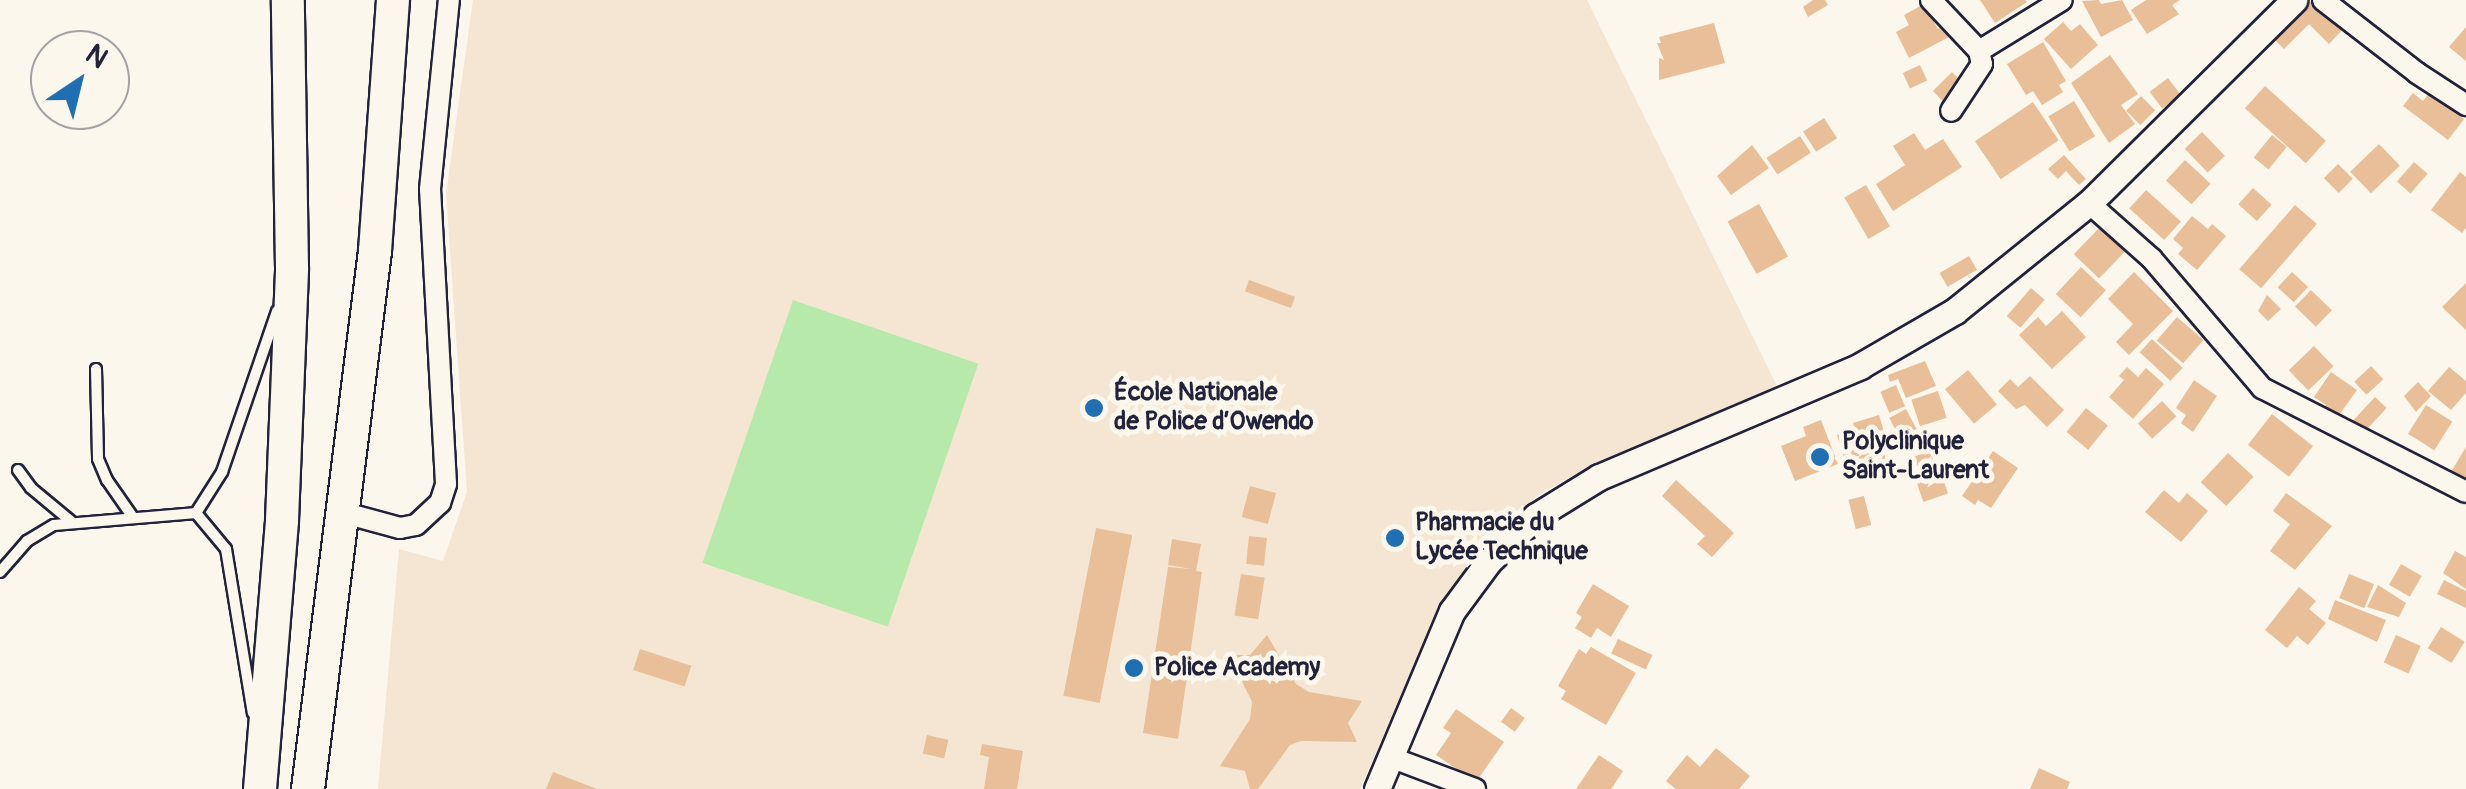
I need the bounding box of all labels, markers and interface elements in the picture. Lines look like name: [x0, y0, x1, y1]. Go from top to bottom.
north arrow: [30, 30, 130, 130]
text: N: [79, 37, 114, 76]
place label: École Nationale de Police d’Owendo: [1114, 379, 1313, 438]
marker: École Nationale de Police d’Owendo: [1083, 397, 1105, 419]
place label: Polyclinique Saint-Laurent: [1842, 428, 1989, 487]
marker: Polyclinique Saint-Laurent: [1807, 444, 1833, 470]
place label: Pharmacie du Lycée Technique: [1415, 509, 1588, 568]
marker: Pharmacie du Lycée Technique: [1384, 527, 1406, 549]
place label: Police Academy: [1154, 653, 1320, 683]
marker: Police Academy: [1123, 657, 1145, 679]

